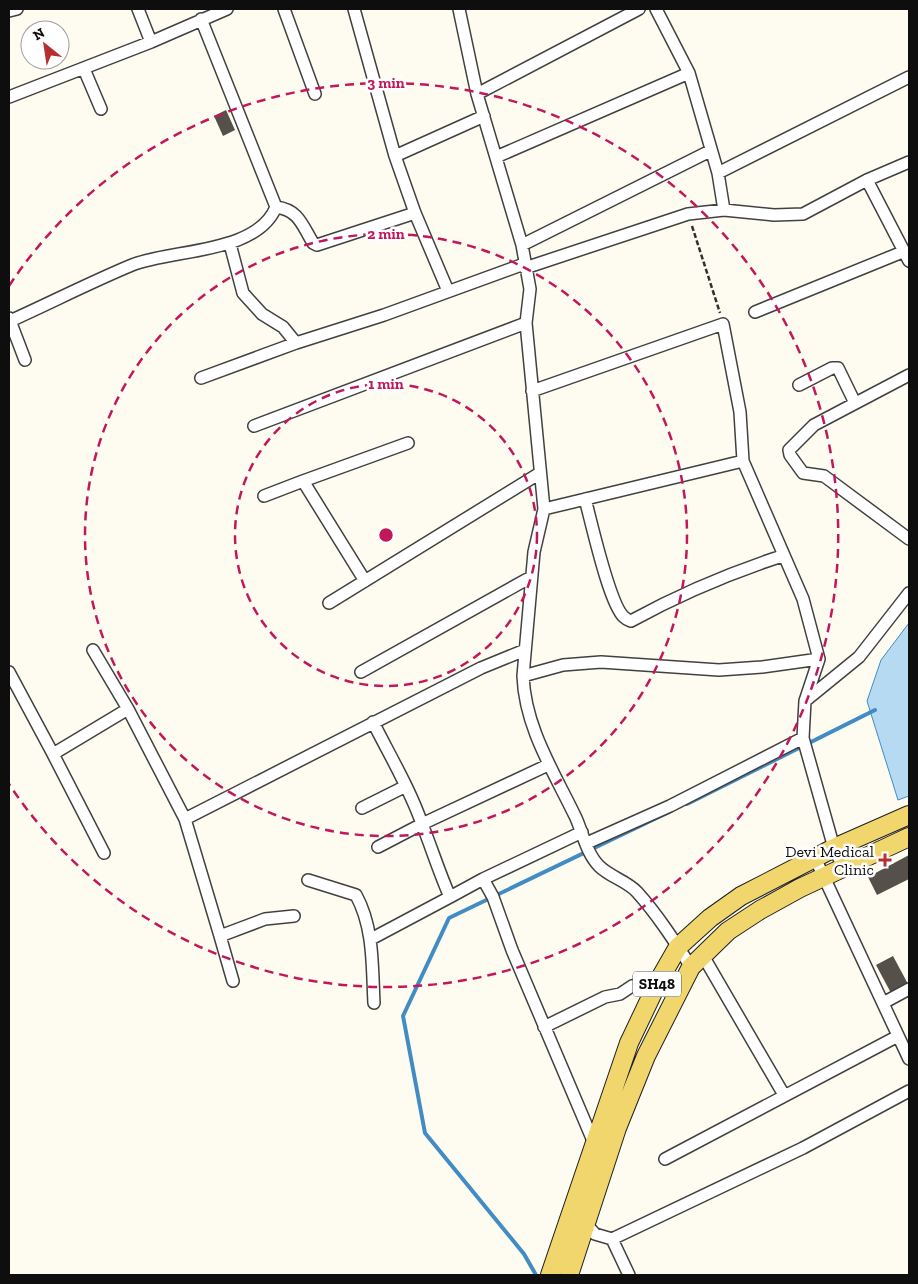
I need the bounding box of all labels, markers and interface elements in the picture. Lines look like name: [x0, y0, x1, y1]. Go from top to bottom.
north arrow: [20, 20, 70, 70]
text: N: [30, 24, 48, 44]
text: 3 min: [367, 74, 405, 92]
text: 2 min: [367, 225, 405, 243]
text: 1 min: [368, 375, 404, 393]
centre of rings: [377, 526, 395, 544]
place label: Devi Medical Clinic: [785, 842, 874, 879]
marker: Devi Medical Clinic: [878, 853, 892, 867]
road number: SH48: [633, 972, 681, 996]

